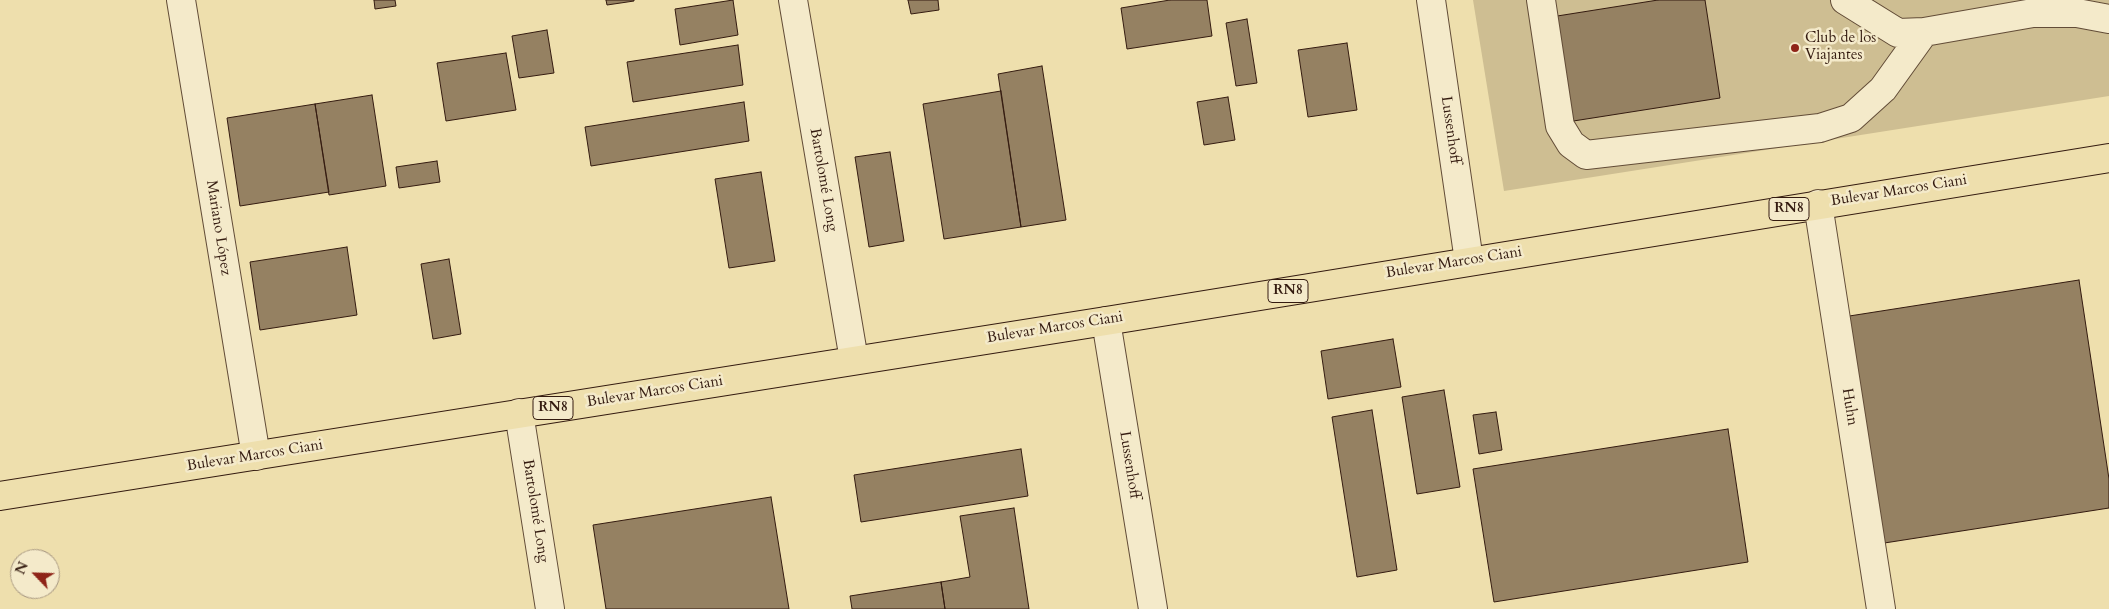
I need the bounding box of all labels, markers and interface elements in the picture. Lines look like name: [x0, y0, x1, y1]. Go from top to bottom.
place label: Club de los Viajantes: [1805, 30, 1876, 65]
marker: Club de los Viajantes: [1789, 42, 1801, 54]
street label: Lussenhoff: [1436, 95, 1464, 165]
street label: Bartolomé Long: [805, 127, 841, 233]
street label: Bulevar Marcos Ciani: [1830, 171, 1968, 211]
street label: Mariano López: [202, 179, 234, 277]
road number: RN8: [1769, 198, 1809, 220]
street label: Bulevar Marcos Ciani: [1385, 243, 1523, 283]
road number: RN8: [1268, 280, 1308, 302]
street label: Bulevar Marcos Ciani: [986, 308, 1124, 348]
street label: Bulevar Marcos Ciani: [586, 372, 724, 412]
street label: Huhn: [1837, 387, 1861, 427]
road number: RN8: [533, 396, 573, 419]
street label: Lussenhoff: [1115, 430, 1143, 500]
street label: Bulevar Marcos Ciani: [186, 436, 324, 476]
street label: Bartolomé Long: [518, 458, 552, 564]
north arrow: [10, 549, 60, 599]
text: N: [11, 559, 33, 578]

